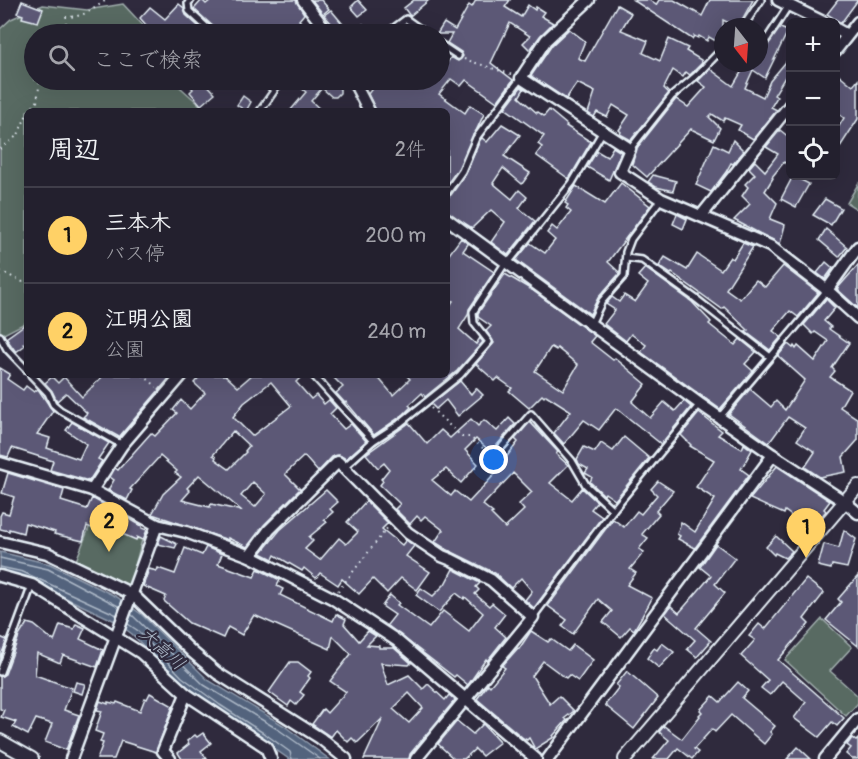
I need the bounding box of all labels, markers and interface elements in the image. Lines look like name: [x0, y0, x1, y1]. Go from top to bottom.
north arrow: [714, 18, 768, 72]
map controls: [786, 18, 840, 180]
button: +: [786, 18, 840, 72]
search box: [24, 24, 450, 90]
icon: search: [45, 41, 78, 74]
text: ここで検索: [93, 46, 203, 74]
button: −: [786, 72, 840, 126]
button: locate: [786, 126, 840, 180]
text: 周辺: [48, 134, 100, 166]
text: 2件: [395, 137, 426, 162]
text: 三本木: [105, 209, 171, 237]
text: 1: [64, 223, 71, 248]
text: 200 m: [365, 223, 426, 248]
text: バス停: [105, 241, 165, 266]
text: 江明公園: [105, 305, 193, 333]
text: 2: [62, 319, 73, 344]
text: 240 m: [367, 319, 426, 344]
text: 公園: [105, 337, 145, 362]
your location: [479, 445, 508, 474]
pin: 2: [90, 502, 128, 552]
pin: 1: [786, 508, 826, 558]
water label: 大高川: [134, 622, 190, 676]

